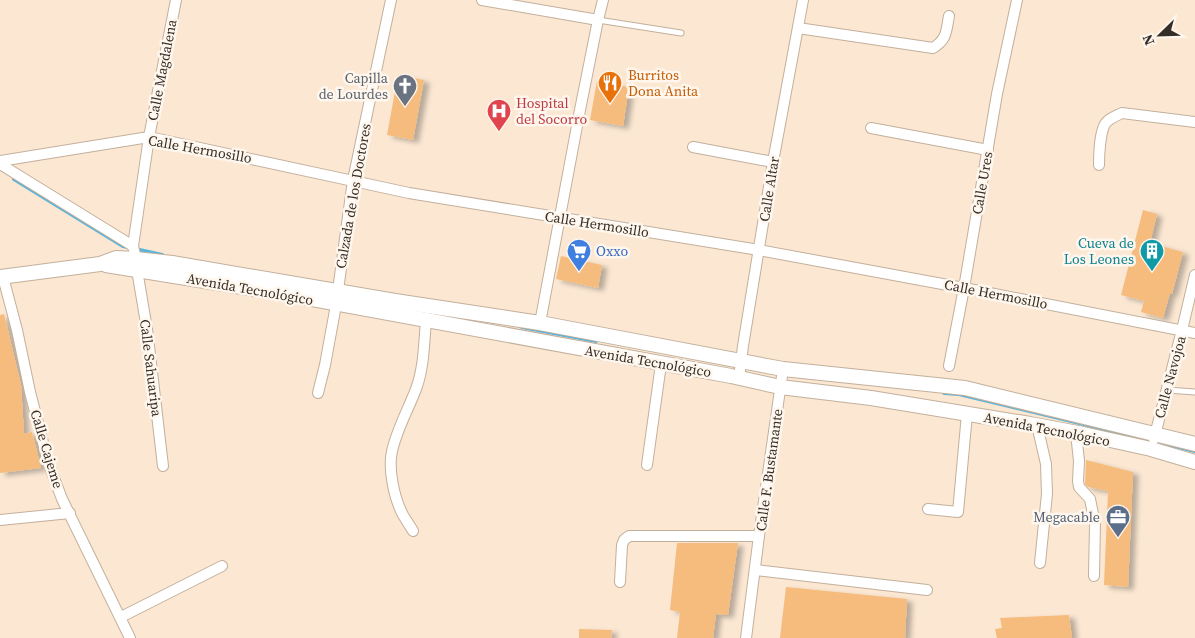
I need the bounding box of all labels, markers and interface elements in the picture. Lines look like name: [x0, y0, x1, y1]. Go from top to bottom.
north arrow: [1135, 10, 1185, 60]
street label: Calle Magdalena: [142, 17, 182, 122]
text: N: [1137, 31, 1159, 49]
place label: Burritos Dona Anita: [628, 65, 699, 101]
place label: Capilla de Lourdes: [319, 68, 389, 104]
restaurant icon: Burritos Dona Anita: [597, 70, 623, 104]
church icon: Capilla de Lourdes: [392, 73, 418, 107]
place label: Hospital del Socorro: [516, 93, 587, 129]
hospital icon: Hospital del Socorro: [486, 98, 512, 132]
street label: Calzada de los Doctores: [330, 122, 376, 270]
street label: Calle Hermosillo: [147, 130, 254, 168]
street label: Calle Ures: [967, 150, 997, 216]
street label: Calle Altar: [754, 155, 784, 223]
street label: Calle Hermosillo: [544, 206, 651, 242]
place label: Cueva de Los Leones: [1064, 233, 1134, 269]
supermarket icon: Oxxo: [566, 238, 592, 272]
building icon: Cueva de Los Leones: [1139, 238, 1165, 272]
place label: Oxxo: [596, 241, 628, 261]
street label: Avenida Tecnológico: [185, 268, 315, 310]
street label: Calle Hermosillo: [943, 274, 1050, 314]
street label: Calle Sahuaripa: [135, 318, 167, 419]
street label: Calle Navojoa: [1149, 333, 1191, 421]
street label: Avenida Tecnológico: [583, 340, 713, 382]
street label: Calle Cajeme: [26, 407, 68, 491]
street label: Avenida Tecnológico: [982, 407, 1112, 451]
street label: Calle F. Bustamante: [751, 408, 787, 532]
office icon: Megacable: [1105, 504, 1131, 538]
place label: Megacable: [1033, 507, 1100, 527]

